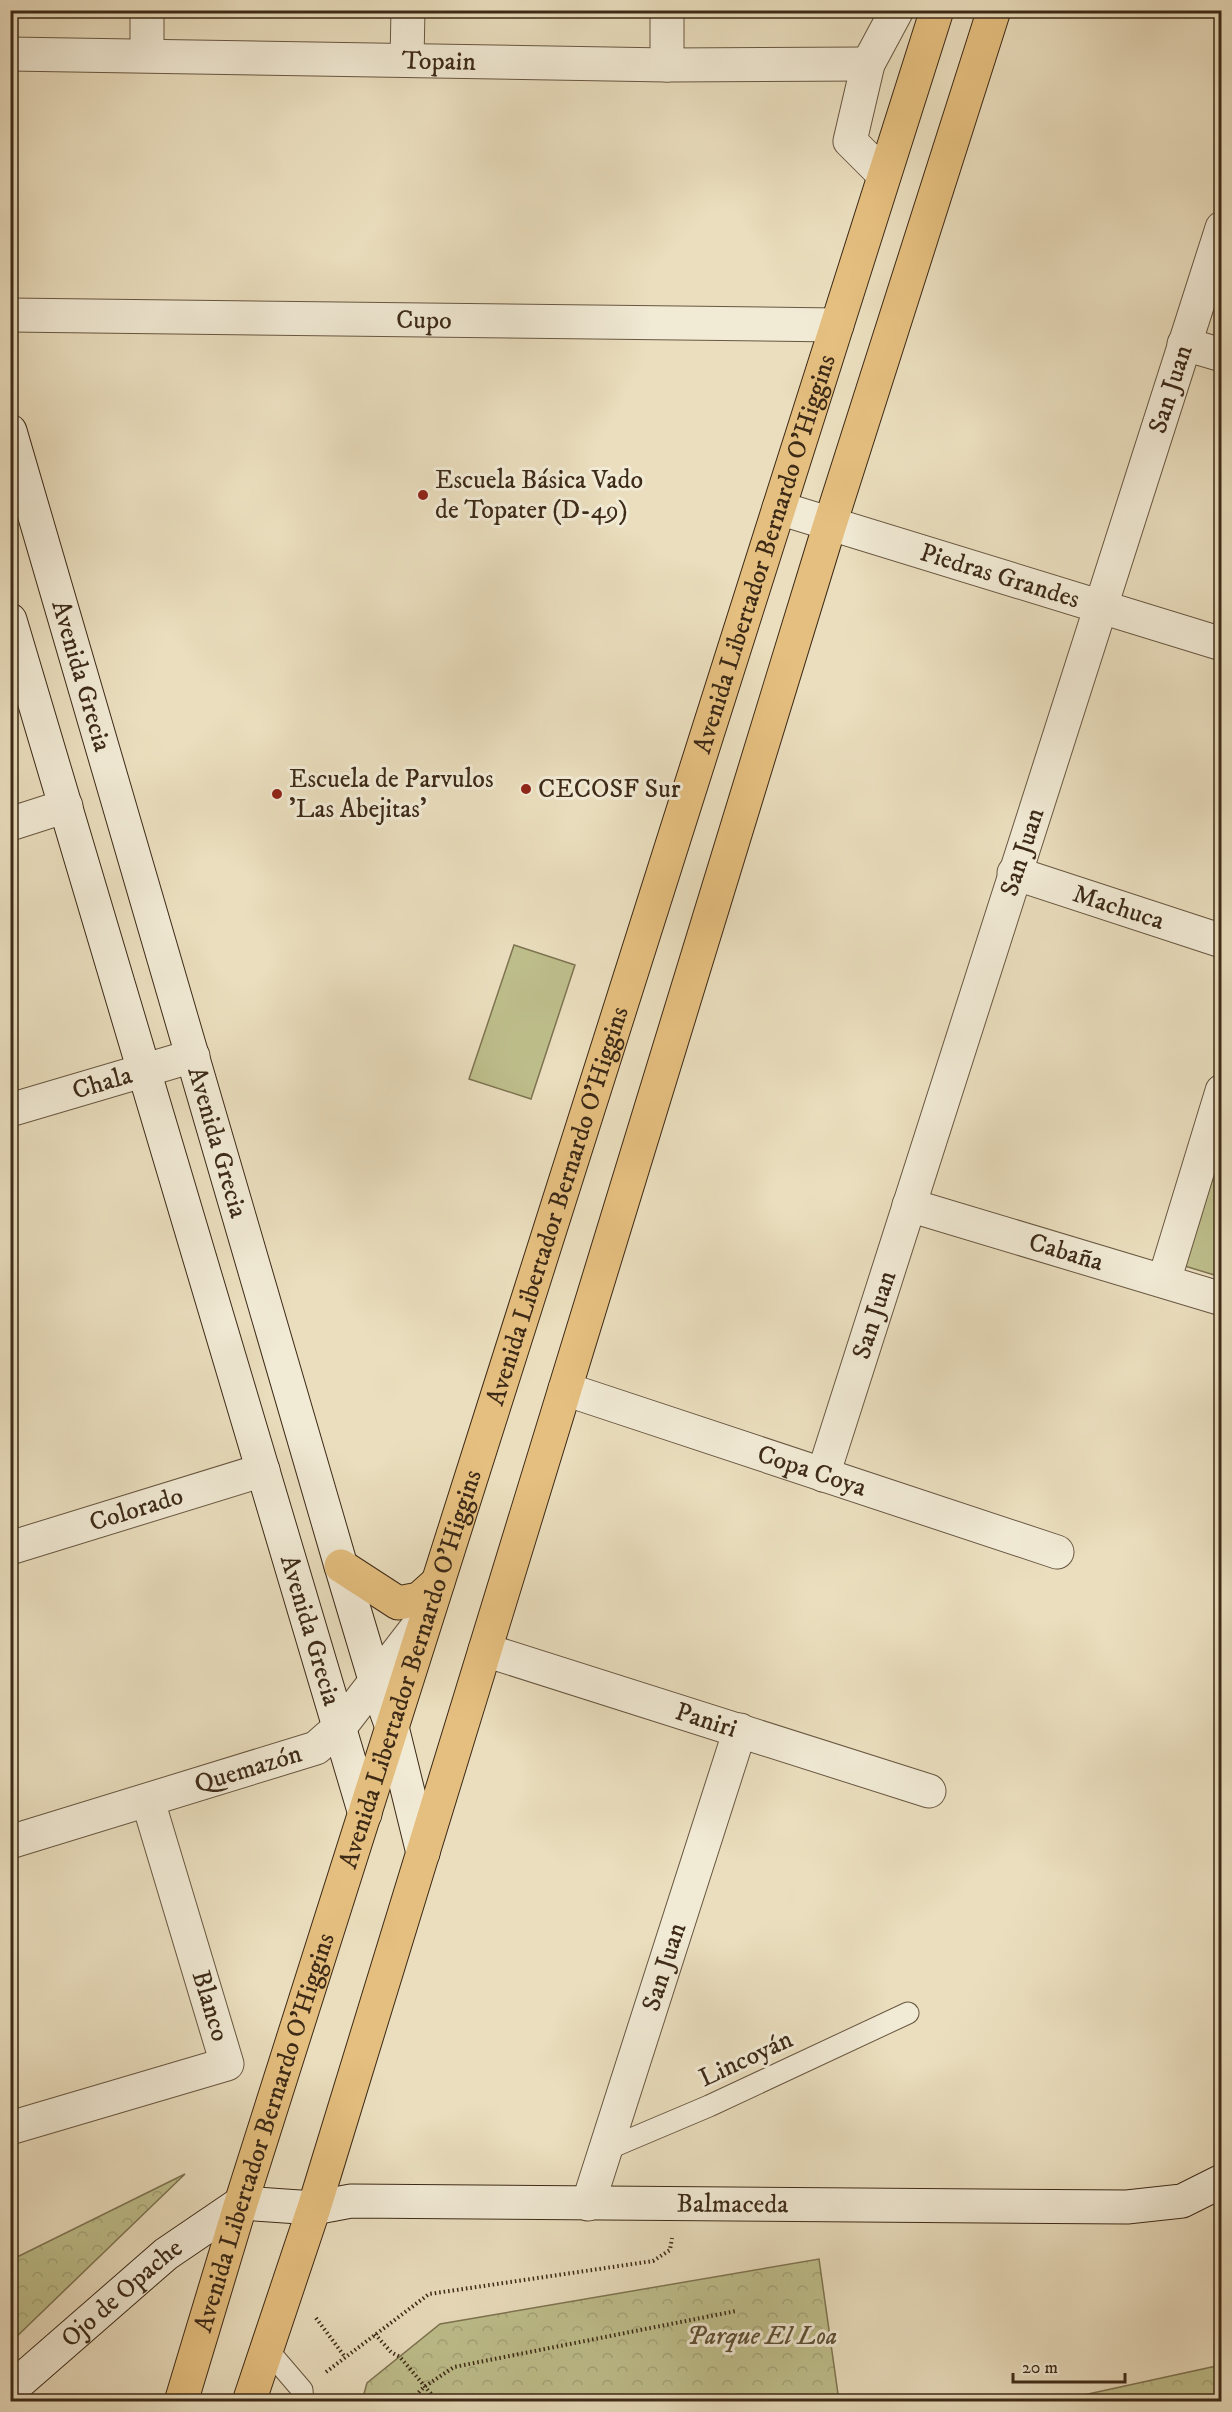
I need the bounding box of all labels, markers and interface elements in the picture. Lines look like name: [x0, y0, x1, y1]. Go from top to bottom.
street label: Topain: [402, 44, 477, 78]
street label: Cupo: [396, 303, 452, 337]
street label: San Juan: [1141, 341, 1200, 438]
street label: Avenida Libertador Bernardo O'Higgins: [686, 350, 843, 757]
place label: Escuela Básica Vado de Topater (D-49): [435, 464, 643, 527]
marker: Escuela Básica Vado de Topater (D-49): [416, 488, 430, 502]
street label: Piedras Grandes: [916, 536, 1084, 616]
street label: Avenida Grecia: [44, 596, 119, 755]
place label: Escuela de Parvulos 'Las Abejitas': [289, 763, 494, 826]
place label: CECOSF Sur: [538, 773, 681, 806]
marker: CECOSF Sur: [519, 782, 533, 796]
marker: Escuela de Parvulos 'Las Abejitas': [270, 787, 284, 801]
street label: San Juan: [993, 803, 1052, 900]
street label: Machuca: [1069, 877, 1169, 938]
street label: Avenida Libertador Bernardo O'Higgins: [479, 1002, 636, 1409]
street label: Chala: [68, 1058, 136, 1107]
street label: Avenida Grecia: [180, 1063, 255, 1222]
street label: Cabaña: [1025, 1225, 1107, 1279]
street label: San Juan: [845, 1266, 904, 1363]
street label: Copa Coya: [753, 1437, 871, 1504]
street label: Avenida Libertador Bernardo O'Higgins: [332, 1466, 489, 1873]
street label: Colorado: [85, 1479, 187, 1539]
street label: Avenida Grecia: [272, 1551, 348, 1710]
street label: Paniri: [671, 1695, 741, 1745]
street label: Quemazón: [190, 1737, 306, 1801]
street label: San Juan: [634, 1918, 694, 2015]
street label: Avenida Libertador Bernardo O'Higgins: [186, 1929, 342, 2336]
street label: Blanco: [184, 1967, 236, 2045]
street label: Lincoyán: [694, 2023, 799, 2095]
street label: Balmaceda: [676, 2187, 789, 2221]
street label: Ojo de Opache: [54, 2231, 189, 2355]
park label: Parque El Loa: [687, 2320, 837, 2353]
scale bar: [1013, 2346, 1126, 2384]
text: 20 m: [1022, 2357, 1058, 2379]

